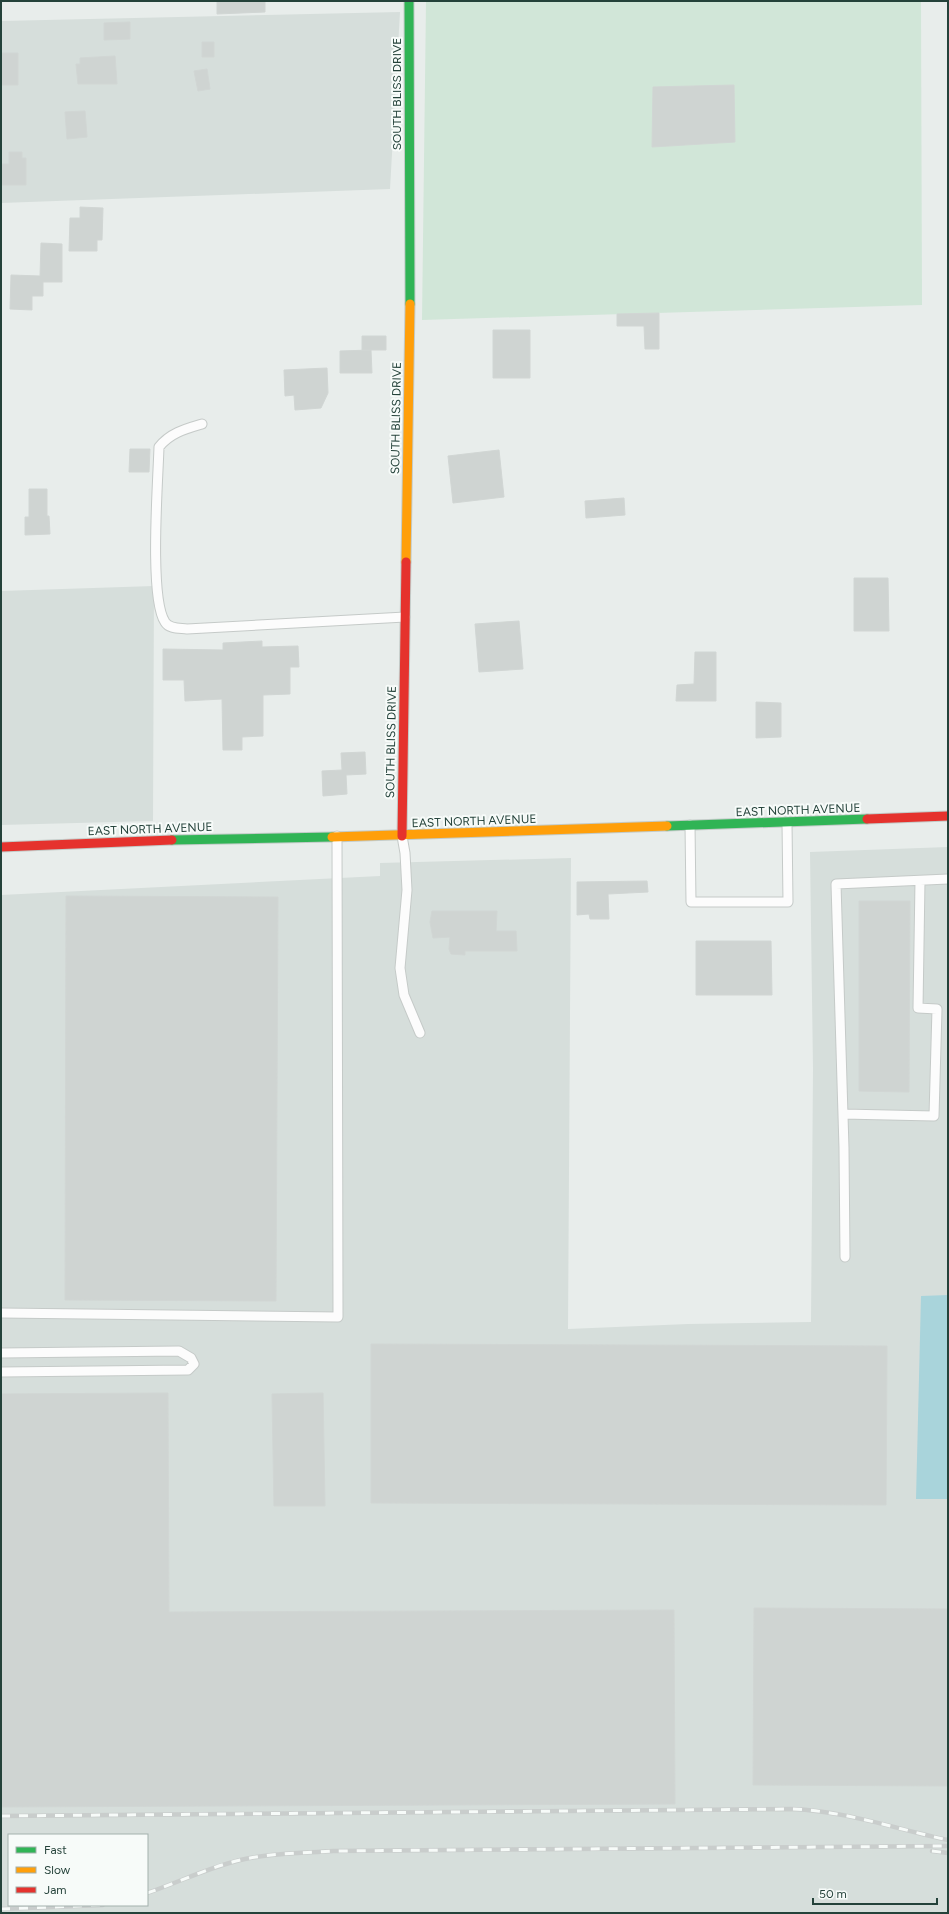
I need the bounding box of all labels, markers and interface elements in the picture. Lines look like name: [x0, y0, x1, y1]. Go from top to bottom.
street label: SOUTH BLISS DRIVE: [390, 38, 404, 150]
street label: SOUTH BLISS DRIVE: [388, 362, 404, 474]
street label: SOUTH BLISS DRIVE: [383, 686, 399, 798]
street label: EAST NORTH AVENUE: [735, 801, 861, 819]
street label: EAST NORTH AVENUE: [411, 812, 537, 830]
street label: EAST NORTH AVENUE: [87, 820, 213, 838]
legend: [8, 1834, 148, 1906]
text: Fast: [44, 1843, 67, 1857]
text: Slow: [44, 1863, 71, 1877]
scale bar: [813, 1880, 937, 1906]
text: Jam: [44, 1883, 67, 1897]
text: 50 m: [819, 1887, 847, 1901]

